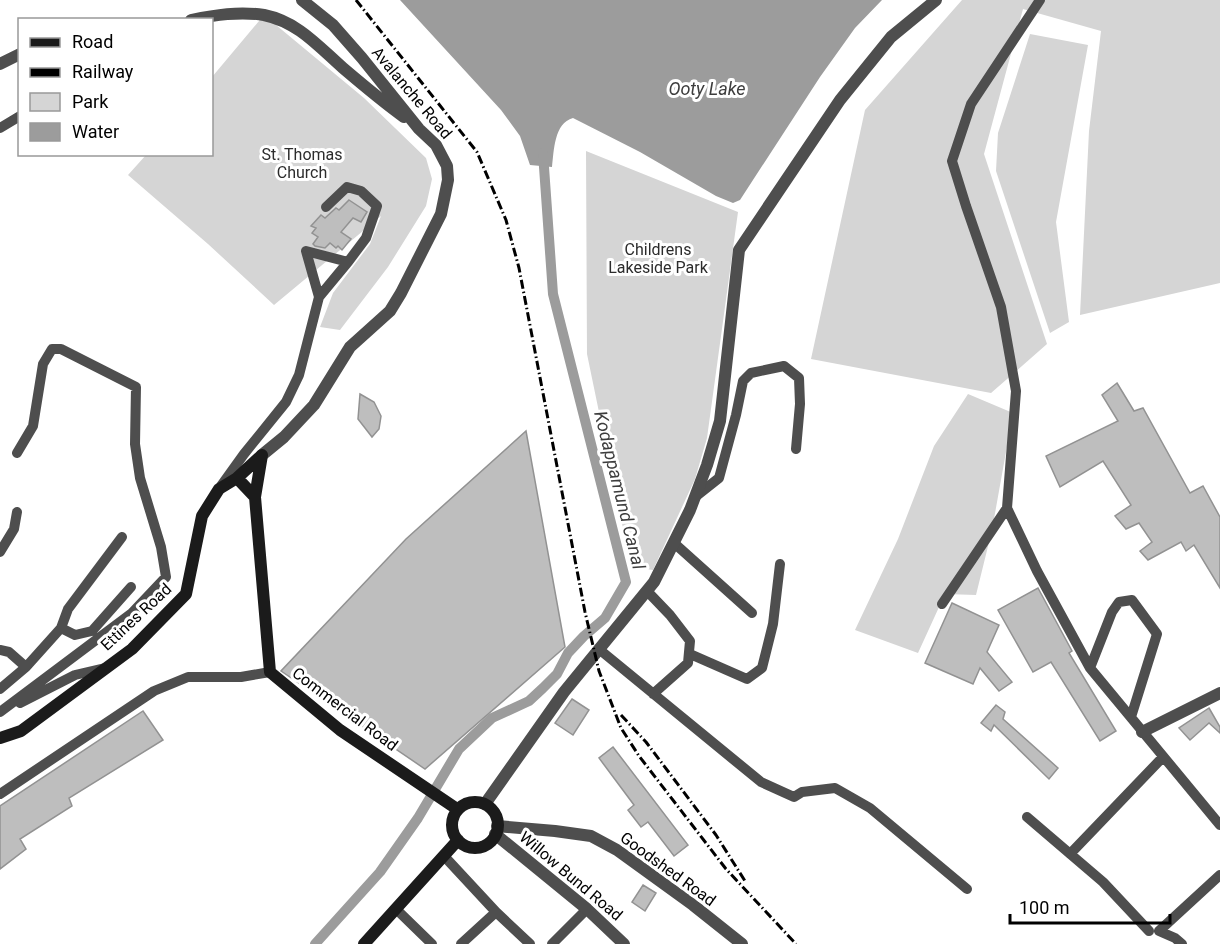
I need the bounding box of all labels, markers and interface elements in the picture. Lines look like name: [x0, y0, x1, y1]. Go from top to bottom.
legend: [18, 18, 213, 156]
text: Road: [72, 31, 113, 52]
street label: Avalanche Road: [368, 43, 456, 143]
text: Railway: [72, 61, 134, 82]
water label: Ooty Lake: [668, 78, 746, 99]
text: Park: [72, 91, 109, 112]
text: Water: [72, 121, 119, 142]
park label: St. Thomas Church: [261, 145, 343, 182]
park label: Childrens Lakeside Park: [608, 240, 709, 277]
water label: Kodappamund Canal: [590, 409, 650, 572]
street label: Ettines Road: [97, 579, 175, 655]
street label: Commercial Road: [289, 663, 401, 755]
street label: Willow Bund Road: [516, 827, 626, 925]
street label: Goodshed Road: [617, 828, 719, 910]
scale bar: [1010, 887, 1170, 925]
text: 100 m: [1019, 897, 1070, 918]

